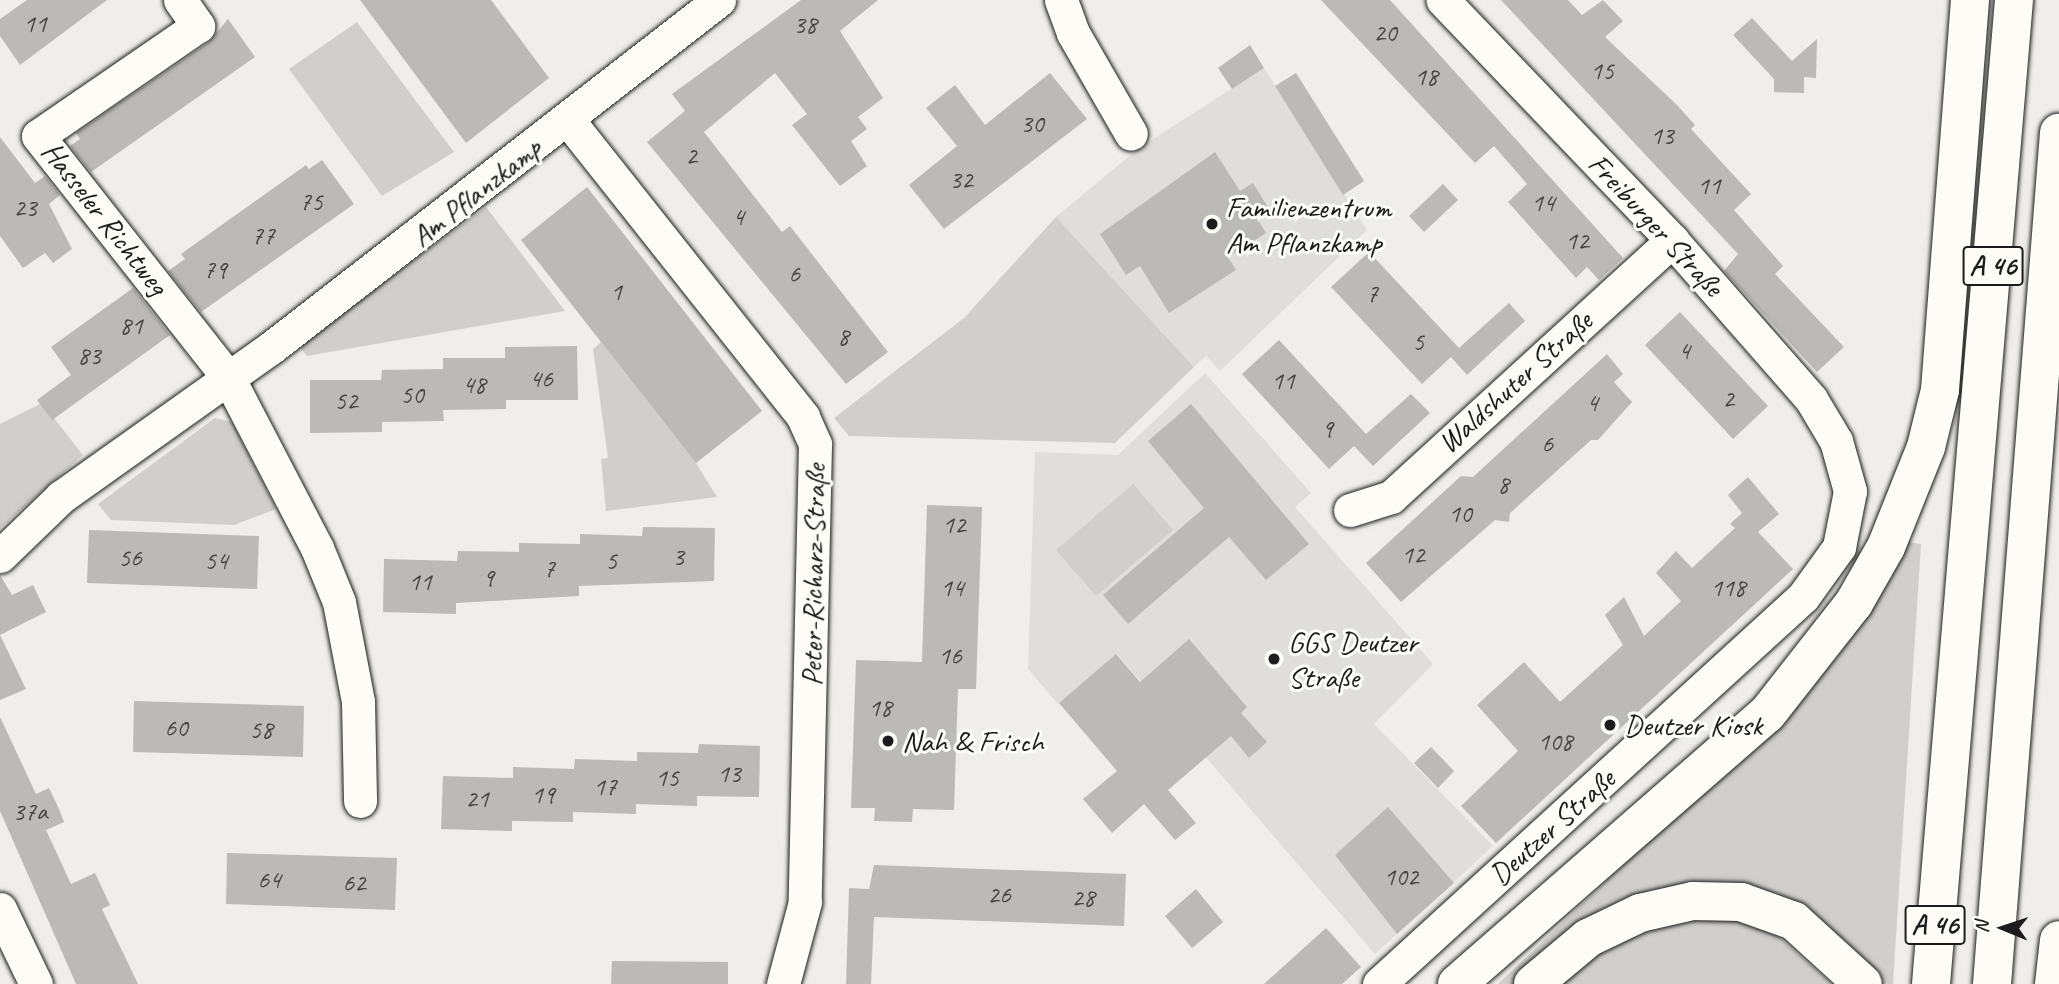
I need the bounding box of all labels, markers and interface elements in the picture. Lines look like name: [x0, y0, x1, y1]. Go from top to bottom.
house number: 11: [23, 8, 47, 40]
house number: 38: [793, 9, 817, 41]
house number: 20: [1373, 17, 1397, 49]
house number: 15: [1590, 55, 1614, 87]
house number: 18: [1414, 61, 1438, 93]
house number: 30: [1020, 108, 1044, 140]
house number: 13: [1650, 120, 1674, 152]
street label: Am Pflanzkamp: [404, 130, 548, 254]
street label: Hasseler Richtweg: [34, 134, 176, 302]
house number: 2: [685, 140, 697, 172]
street label: Freiburger Straße: [1580, 146, 1732, 304]
house number: 32: [949, 164, 973, 196]
house number: 11: [1697, 170, 1721, 202]
house number: 75: [299, 186, 323, 218]
house number: 14: [1531, 187, 1555, 219]
place label: Familienzentrum Am Pflanzkamp: [1226, 189, 1391, 260]
house number: 23: [13, 192, 37, 224]
house number: 4: [732, 201, 744, 233]
marker: Familienzentrum Am Pflanzkamp: [1204, 216, 1220, 232]
house number: 77: [251, 220, 275, 252]
house number: 12: [1565, 225, 1589, 257]
road number: A 46: [1962, 242, 2024, 290]
house number: 79: [203, 254, 227, 286]
house number: 6: [788, 258, 800, 290]
house number: 1: [610, 276, 622, 308]
house number: 7: [1366, 278, 1378, 310]
street label: Waldshuter Straße: [1430, 303, 1600, 461]
house number: 81: [119, 310, 143, 342]
house number: 8: [837, 321, 849, 353]
house number: 5: [1412, 326, 1424, 358]
house number: 4: [1678, 335, 1690, 367]
house number: 83: [77, 340, 101, 372]
house number: 46: [529, 363, 553, 395]
house number: 11: [1271, 365, 1295, 397]
house number: 48: [462, 369, 486, 401]
house number: 50: [400, 379, 424, 411]
house number: 2: [1722, 383, 1734, 415]
house number: 52: [334, 385, 358, 417]
house number: 4: [1586, 387, 1598, 419]
house number: 9: [1321, 413, 1333, 445]
house number: 6: [1541, 428, 1553, 460]
street label: Peter-Richarz-Straße: [793, 464, 833, 686]
house number: 8: [1497, 469, 1509, 501]
house number: 10: [1448, 498, 1472, 530]
house number: 12: [942, 509, 966, 541]
house number: 12: [1401, 539, 1425, 571]
house number: 3: [672, 541, 684, 573]
house number: 56: [118, 542, 142, 574]
house number: 54: [204, 545, 228, 577]
house number: 5: [605, 545, 617, 577]
house number: 7: [543, 553, 555, 585]
house number: 9: [482, 562, 494, 594]
house number: 11: [408, 566, 432, 598]
house number: 14: [940, 572, 964, 604]
house number: 118: [1710, 572, 1746, 604]
place label: GGS Deutzer Straße: [1288, 624, 1418, 694]
house number: 16: [938, 640, 962, 672]
marker: GGS Deutzer Straße: [1266, 651, 1282, 667]
house number: 18: [868, 692, 892, 724]
place label: Deutzer Kiosk: [1624, 707, 1762, 743]
house number: 60: [164, 712, 188, 744]
house number: 58: [249, 714, 273, 746]
marker: Deutzer Kiosk: [1602, 717, 1618, 733]
place label: Nah & Frisch: [902, 723, 1044, 759]
house number: 108: [1537, 726, 1573, 758]
marker: Nah & Frisch: [880, 733, 896, 749]
house number: 13: [717, 758, 741, 790]
street label: Deutzer Straße: [1482, 761, 1622, 893]
house number: 15: [655, 762, 679, 794]
house number: 17: [593, 771, 617, 803]
house number: 19: [531, 779, 555, 811]
house number: 21: [465, 783, 489, 815]
house number: 37a: [13, 796, 47, 828]
house number: 102: [1383, 861, 1419, 893]
house number: 64: [257, 864, 281, 896]
house number: 62: [342, 867, 366, 899]
house number: 26: [987, 879, 1011, 911]
house number: 28: [1071, 882, 1095, 914]
north arrow: [1968, 893, 2038, 963]
road number: A 46: [1904, 900, 1966, 950]
text: N: [1970, 921, 1994, 934]

